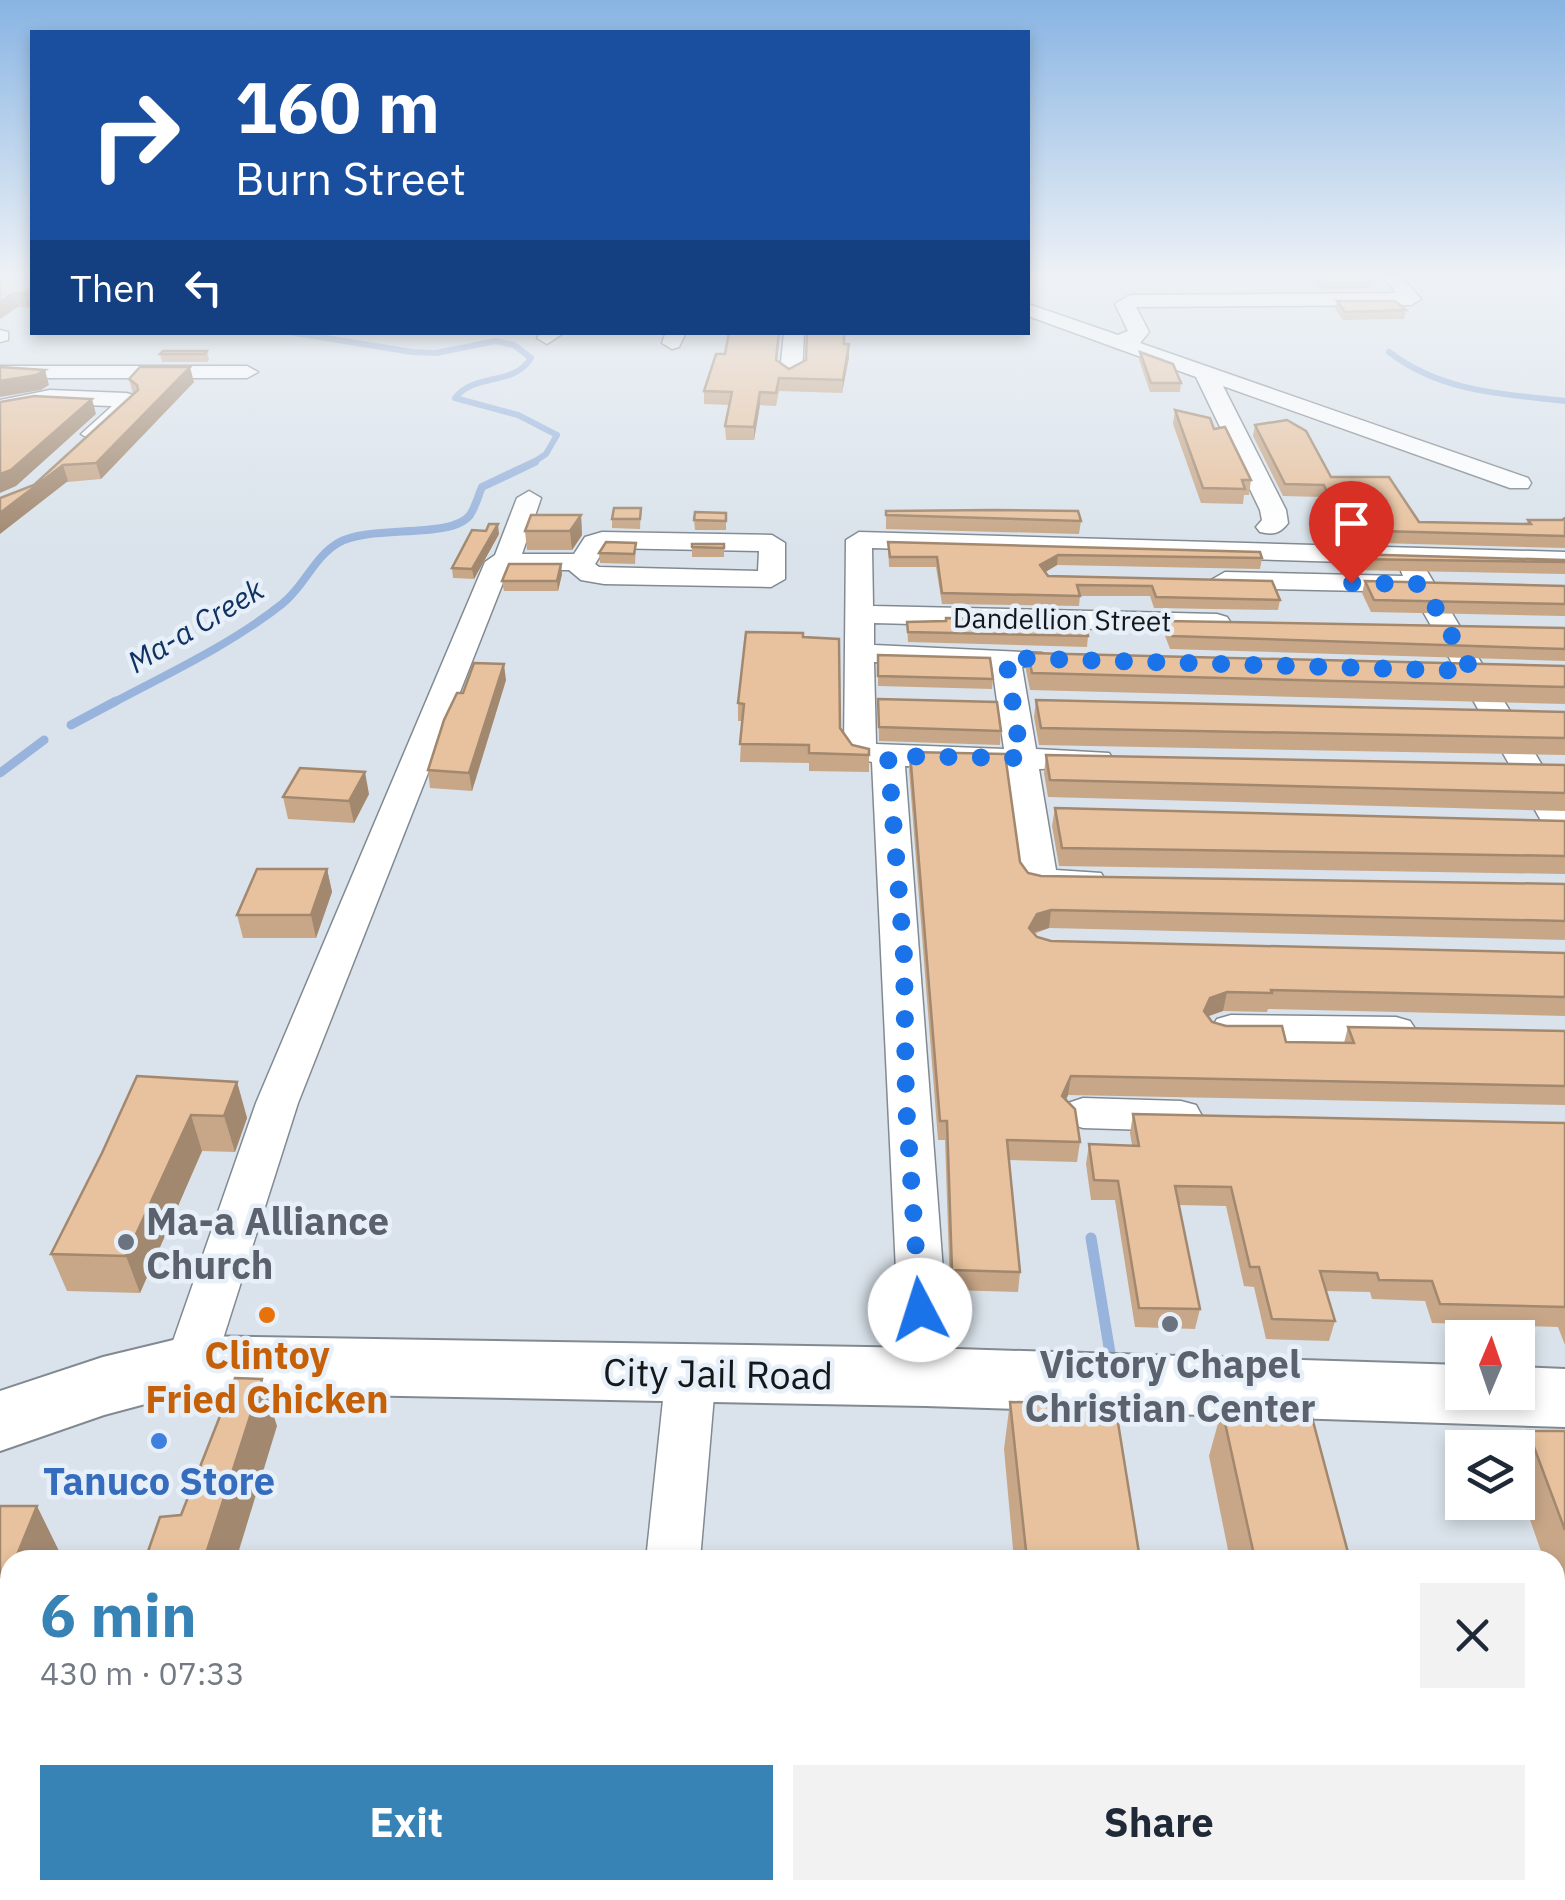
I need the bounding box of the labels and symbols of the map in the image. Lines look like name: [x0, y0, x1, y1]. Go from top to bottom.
pin: [1309, 481, 1394, 584]
water label: Ma-a Creek: [120, 569, 271, 681]
street label: Dandellion Street: [953, 599, 1171, 639]
place label: Ma-a Alliance Church: [146, 1196, 389, 1289]
marker: Ma-a Alliance Church: [115, 1231, 137, 1253]
position arrow: [868, 1258, 972, 1362]
marker: Clintoy Fried Chicken: [256, 1304, 278, 1326]
marker: Victory Chapel Christian Center: [1159, 1313, 1181, 1335]
north arrow: [1445, 1320, 1535, 1410]
place label: Clintoy Fried Chicken: [145, 1330, 389, 1423]
place label: Victory Chapel Christian Center: [1025, 1339, 1315, 1432]
street label: City Jail Road: [602, 1346, 834, 1400]
marker: Tanuco Store: [148, 1430, 170, 1452]
place label: Tanuco Store: [43, 1456, 275, 1505]

